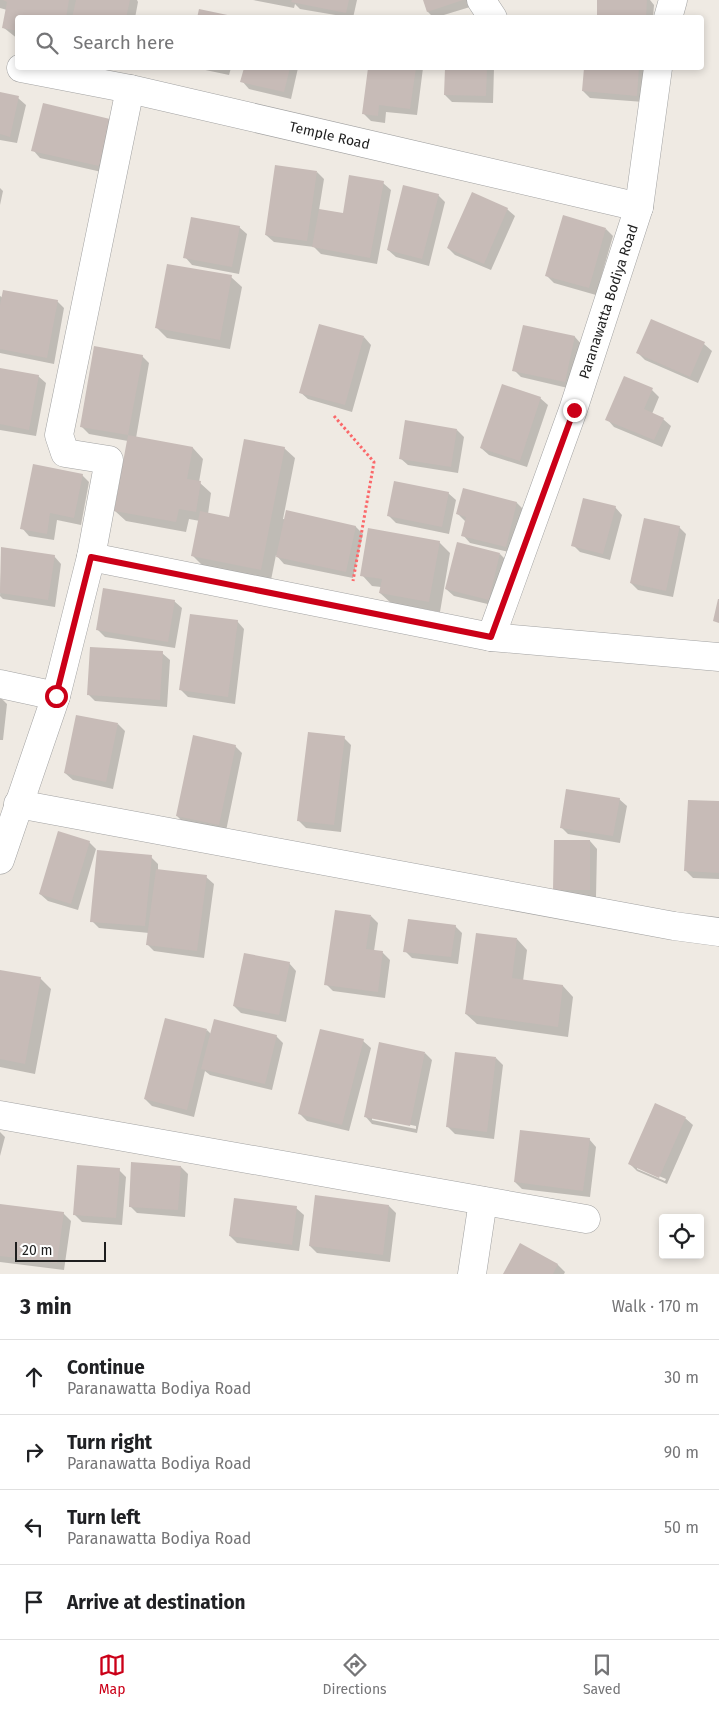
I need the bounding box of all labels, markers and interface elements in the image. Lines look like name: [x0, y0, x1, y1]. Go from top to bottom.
search box: [15, 15, 704, 70]
icon: search: [33, 29, 61, 57]
text: Search here: [73, 31, 174, 54]
street label: Temple Road: [288, 118, 372, 153]
street label: Paranawatta Bodiya Road: [575, 222, 641, 381]
route end: [563, 399, 586, 422]
route start: [45, 685, 68, 708]
map controls: [659, 1214, 704, 1259]
button: locate: [659, 1214, 704, 1259]
scale bar: [15, 1239, 106, 1262]
text: 20 m: [22, 1242, 52, 1259]
text: 3 min: [20, 1294, 72, 1320]
text: Walk · 170 m: [612, 1297, 699, 1316]
text: Continue: [67, 1356, 145, 1379]
icon: ahead: [20, 1363, 48, 1391]
text: 30 m: [664, 1368, 699, 1387]
text: Paranawatta Bodiya Road: [67, 1379, 251, 1398]
text: Turn right: [67, 1431, 152, 1454]
icon: right: [20, 1438, 48, 1466]
text: 90 m: [664, 1443, 699, 1462]
text: Paranawatta Bodiya Road: [67, 1454, 251, 1473]
text: Turn left: [67, 1506, 141, 1529]
icon: left: [20, 1513, 48, 1541]
text: 50 m: [664, 1518, 699, 1537]
text: Paranawatta Bodiya Road: [67, 1529, 251, 1548]
icon: arrive: [20, 1588, 48, 1616]
text: Arrive at destination: [67, 1591, 246, 1614]
tab: Map: [98, 1651, 126, 1698]
tab: Directions: [322, 1651, 387, 1698]
tab: Saved: [583, 1651, 621, 1698]

